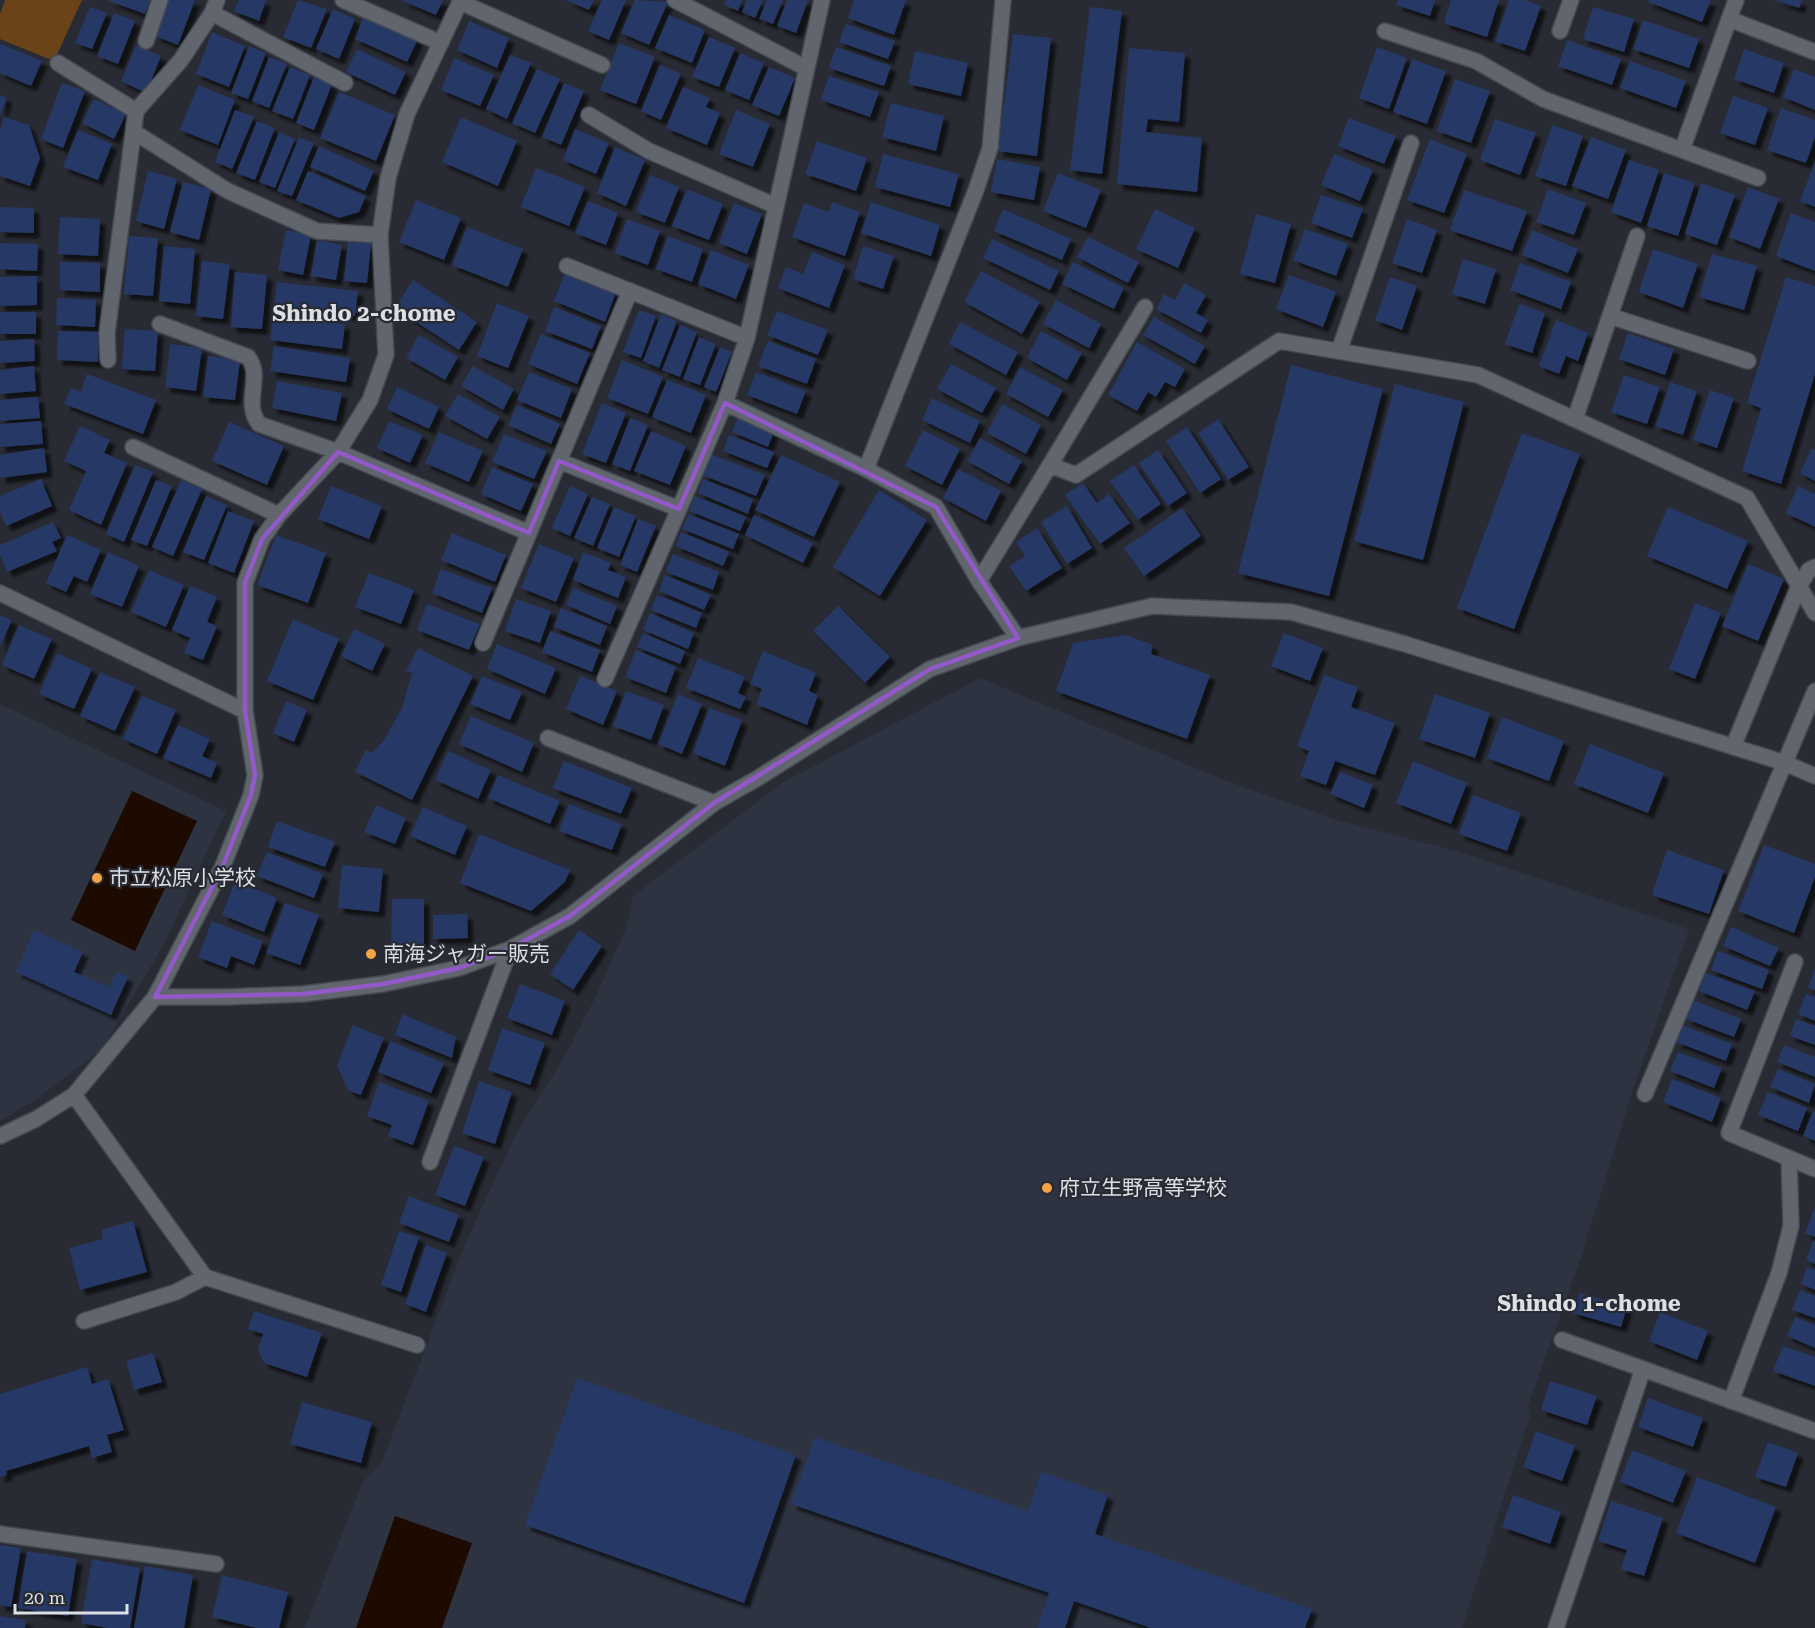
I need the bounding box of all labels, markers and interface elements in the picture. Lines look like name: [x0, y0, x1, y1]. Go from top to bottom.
district label: Shindo 2-chome: [272, 301, 456, 326]
place label: 市立松原小学校: [109, 866, 256, 890]
marker: 市立松原小学校: [90, 871, 104, 885]
place label: 南海ジャガー販売: [383, 942, 550, 966]
marker: 南海ジャガー販売: [364, 947, 378, 961]
place label: 府立生野高等学校: [1059, 1176, 1227, 1200]
marker: 府立生野高等学校: [1040, 1181, 1054, 1195]
district label: Shindo 1-chome: [1497, 1291, 1681, 1316]
scale bar: [15, 1577, 128, 1615]
text: 20 m: [24, 1587, 65, 1608]

